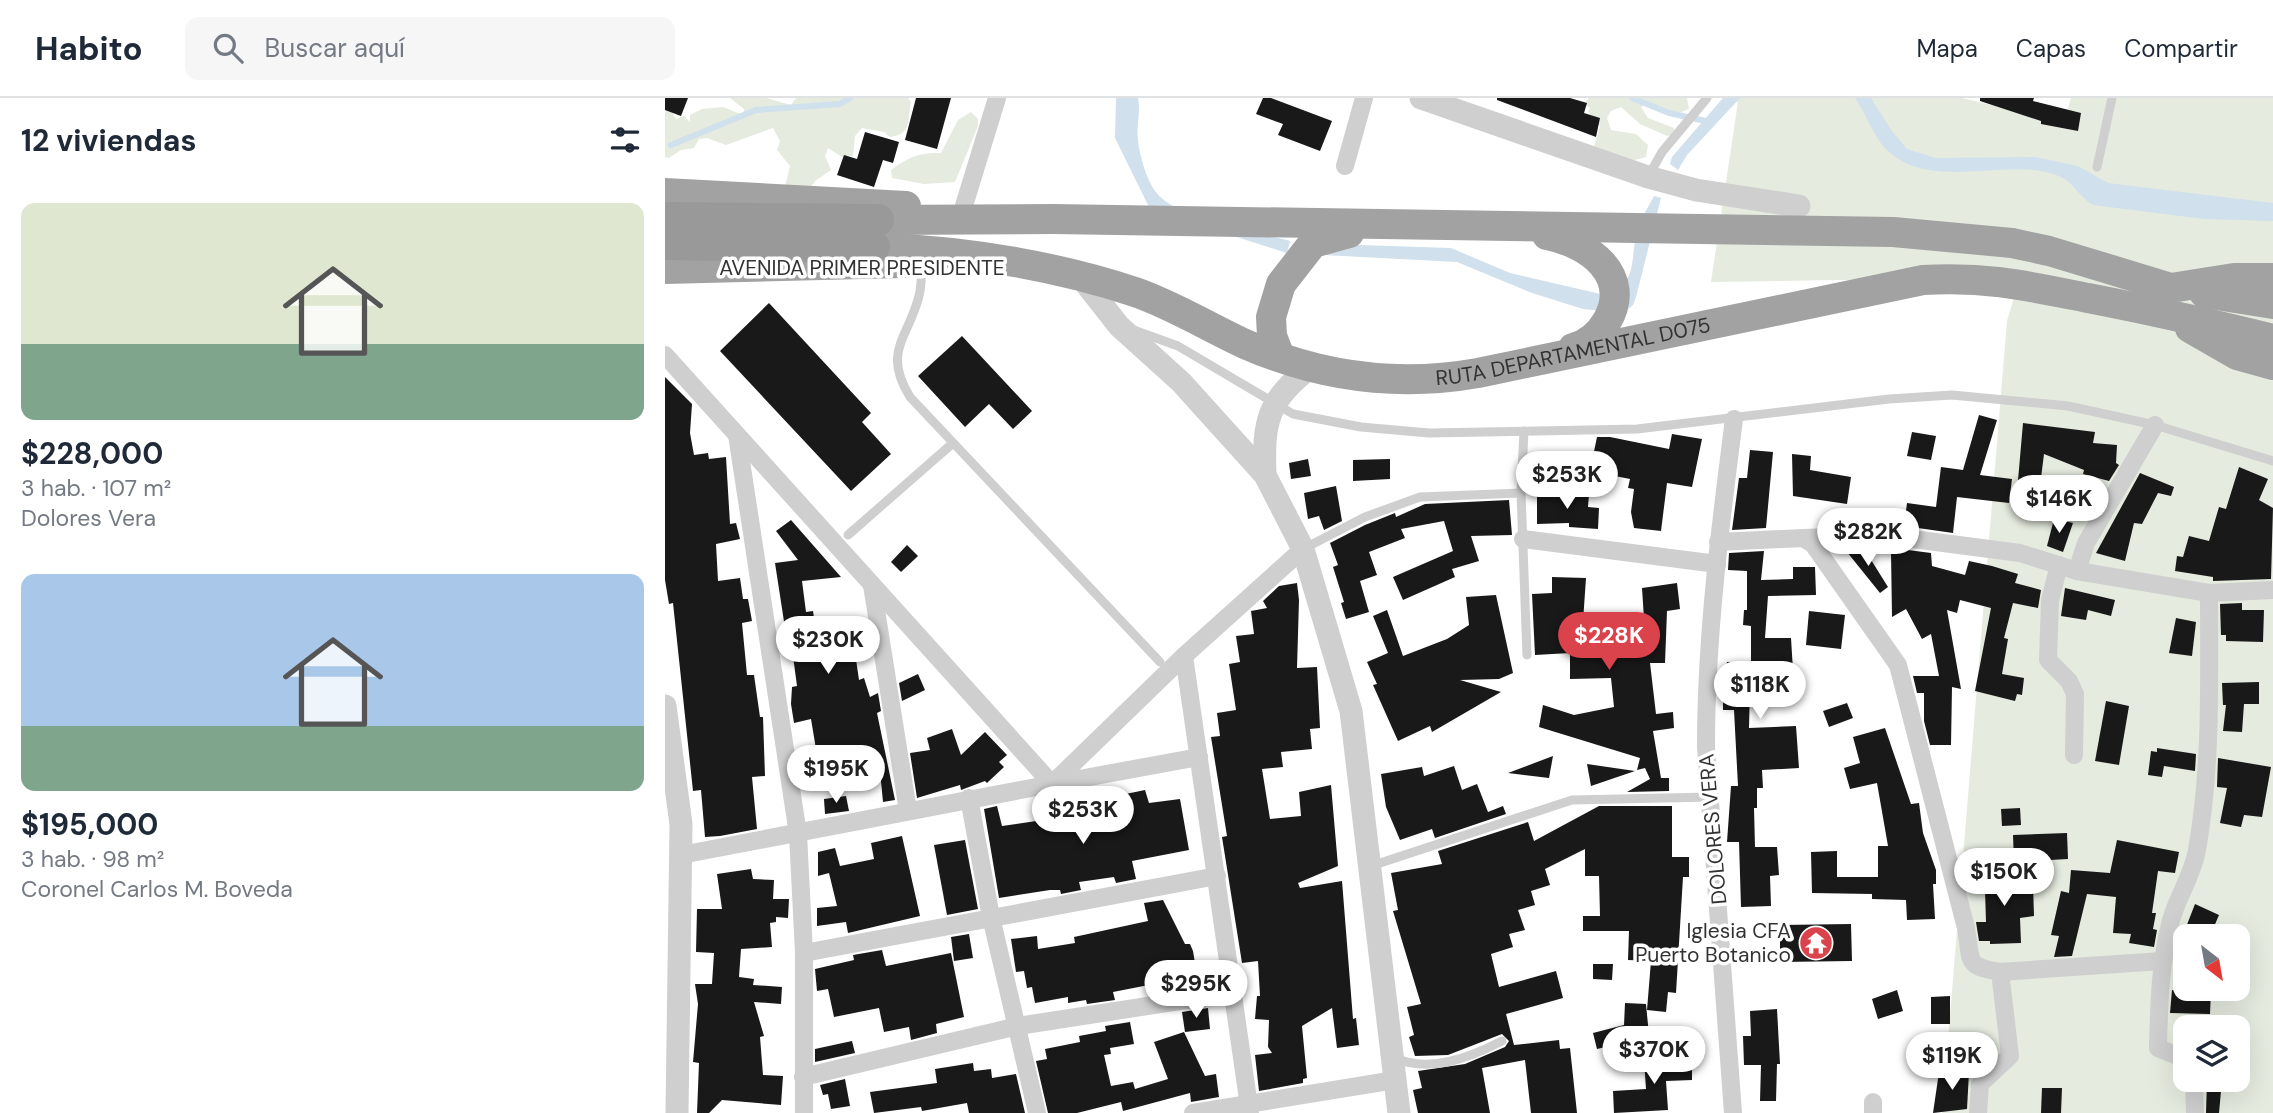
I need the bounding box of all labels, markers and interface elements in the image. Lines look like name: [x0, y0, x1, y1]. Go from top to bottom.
search box: [185, 17, 675, 80]
text: Habito: [35, 27, 143, 70]
icon: search: [209, 29, 247, 67]
text: Buscar aquí: [265, 31, 405, 65]
text: Mapa: [1916, 33, 1978, 64]
text: Capas: [2016, 33, 2086, 64]
text: Compartir: [2124, 33, 2238, 64]
text: 12 viviendas: [21, 121, 196, 160]
icon: filters: [606, 121, 644, 159]
icon: home: [270, 248, 396, 374]
street label: AVENIDA PRIMER PRESIDENTE: [719, 254, 1005, 282]
street label: RUTA DEPARTAMENTAL D075: [1435, 311, 1713, 392]
text: $228,000: [21, 434, 163, 473]
pin: $253K: [1518, 452, 1616, 511]
text: $253K: [1532, 459, 1602, 489]
text: 3 hab. · 107 m²: [21, 473, 171, 503]
pin: $146K: [2010, 476, 2108, 535]
text: $146K: [2026, 483, 2092, 513]
text: Dolores Vera: [21, 503, 156, 533]
pin: $282K: [1819, 508, 1917, 568]
text: $282K: [1833, 516, 1903, 546]
pin: $228K: [1560, 612, 1658, 672]
pin: $230K: [779, 616, 877, 676]
icon: home: [270, 619, 396, 745]
text: $228K: [1574, 620, 1644, 650]
text: $230K: [792, 624, 864, 654]
pin: $118K: [1711, 662, 1809, 721]
text: $118K: [1730, 669, 1790, 699]
pin: $195K: [787, 746, 885, 805]
street label: DOLORES VERA: [1692, 752, 1734, 905]
text: $195K: [803, 753, 869, 783]
pin: $253K: [1034, 786, 1132, 846]
text: $253K: [1048, 794, 1118, 824]
text: $195,000: [21, 805, 159, 844]
text: 3 hab. · 98 m²: [21, 844, 164, 874]
pin: $150K: [1955, 848, 2053, 908]
text: $150K: [1970, 856, 2038, 886]
text: Coronel Carlos M. Boveda: [21, 874, 293, 904]
place label: Iglesia CFA Puerto Botanico: [1635, 917, 1791, 969]
temple icon: Iglesia CFA Puerto Botanico: [1797, 924, 1835, 962]
north arrow: [2173, 924, 2251, 1001]
map controls: [2173, 924, 2250, 1092]
pin: $295K: [1147, 960, 1245, 1020]
text: $295K: [1161, 968, 1232, 998]
button: layers: [2173, 1015, 2250, 1092]
pin: $370K: [1605, 1026, 1703, 1086]
pin: $119K: [1903, 1032, 2001, 1092]
text: $370K: [1618, 1034, 1690, 1064]
text: $119K: [1922, 1040, 1982, 1070]

